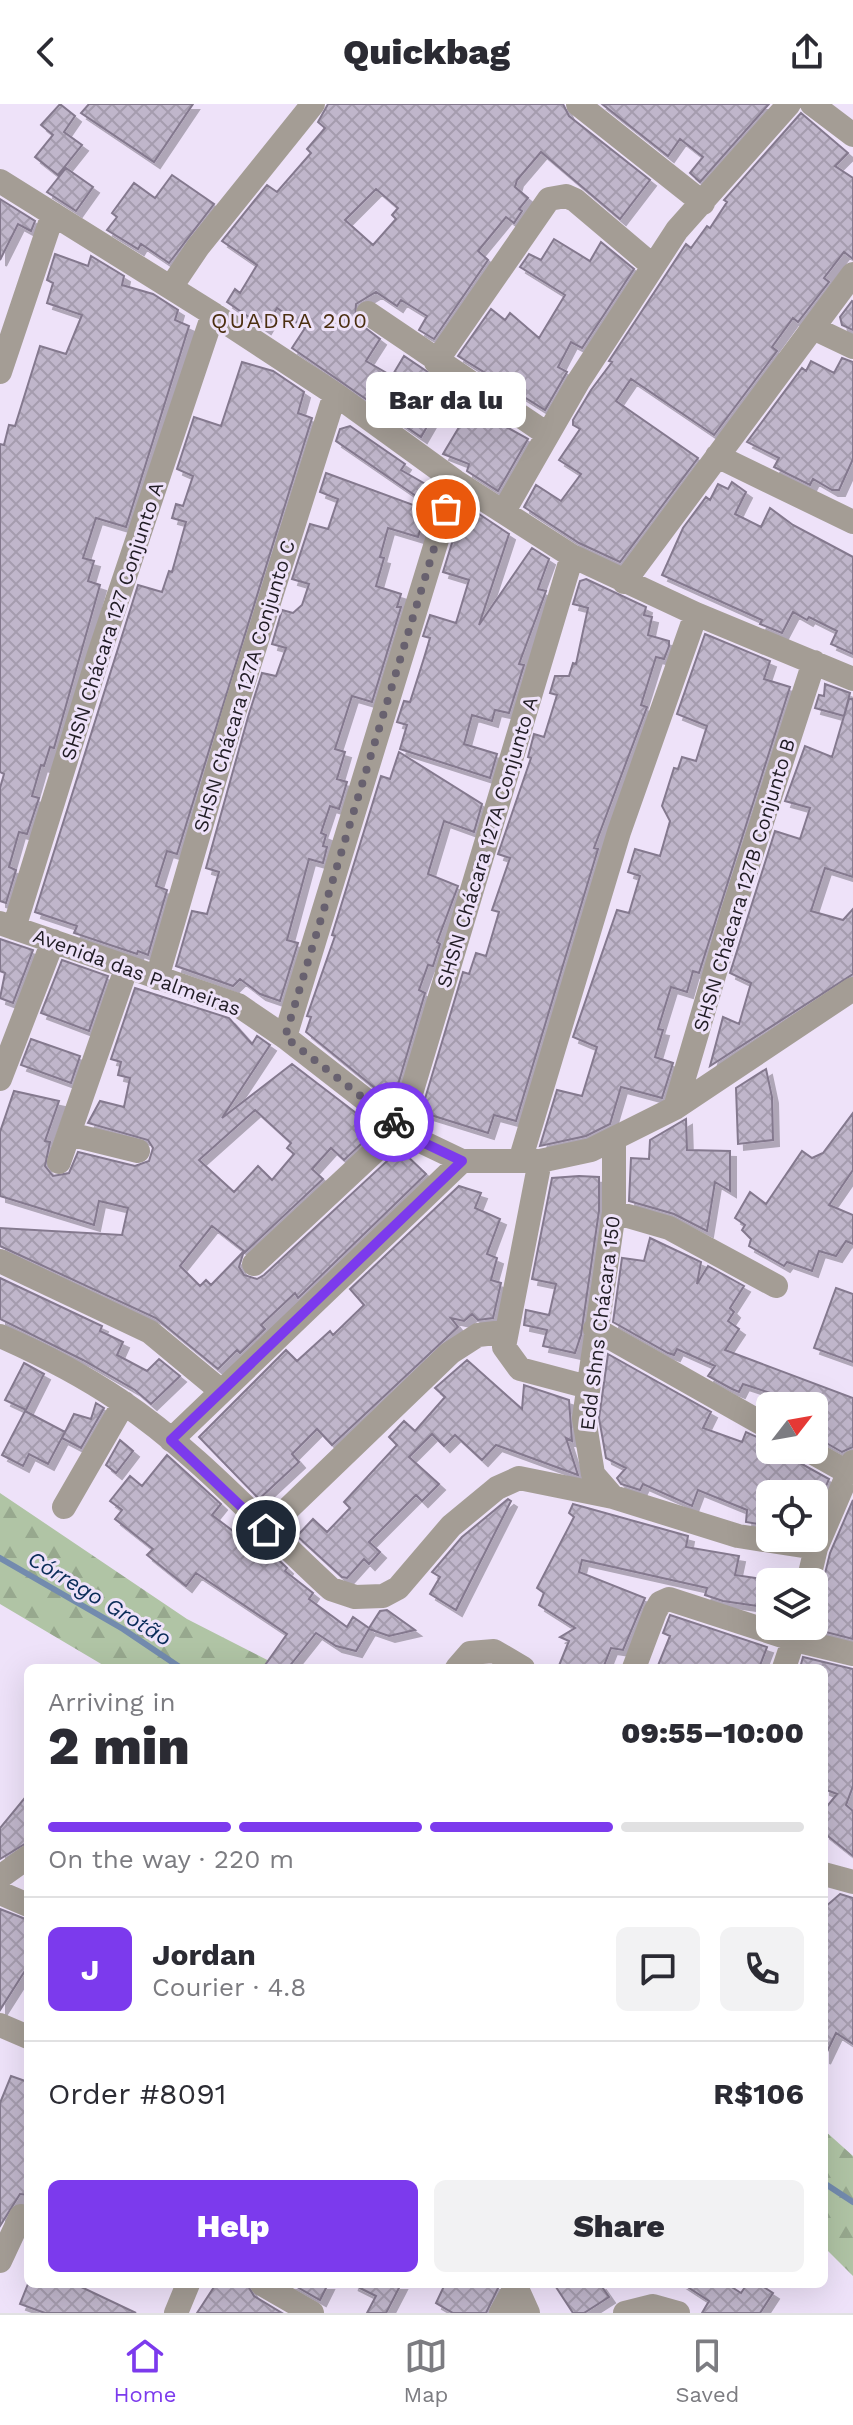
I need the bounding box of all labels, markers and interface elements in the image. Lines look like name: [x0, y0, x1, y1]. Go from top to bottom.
icon: back: [24, 30, 68, 74]
icon: share: [785, 30, 829, 74]
text: Quickbag: [343, 31, 510, 73]
district label: QUADRA 200: [211, 308, 369, 333]
callout: Bar da lu: [366, 373, 526, 429]
text: Bar da lu: [389, 385, 503, 415]
pin: [412, 475, 480, 543]
street label: SHSN Chácara 127 Conjunto A: [56, 479, 168, 763]
icon: bag: [424, 487, 468, 531]
street label: SHSN Chácara 127A Conjunto C: [188, 537, 300, 835]
street label: SHSN Chácara 127A Conjunto A: [431, 694, 543, 990]
street label: SHSN Chácara 127B Conjunto B: [688, 735, 800, 1035]
street label: Avenida das Palmeiras: [30, 923, 244, 1021]
courier: [354, 1082, 434, 1162]
icon: bike: [372, 1100, 416, 1144]
street label: Edd Shns Chácara 150: [575, 1214, 625, 1432]
north arrow: [756, 1392, 828, 1464]
map controls: [756, 1392, 828, 1640]
button: locate: [756, 1480, 828, 1552]
pin: [232, 1496, 300, 1564]
icon: home: [244, 1508, 288, 1552]
water label: Córrego Grotão: [23, 1546, 176, 1651]
button: layers: [756, 1568, 828, 1640]
text: Arriving in: [48, 1687, 176, 1717]
text: 09:55–10:00: [621, 1715, 804, 1750]
text: 2 min: [48, 1716, 190, 1777]
text: On the way · 220 m: [48, 1844, 294, 1874]
button: chat: [616, 1927, 700, 2011]
button: phone: [720, 1927, 804, 2011]
text: Jordan: [152, 1937, 256, 1972]
text: J: [81, 1952, 99, 1987]
text: Courier · 4.8: [152, 1972, 306, 2002]
text: Order #8091: [48, 2076, 226, 2111]
text: R$106: [713, 2076, 804, 2111]
button: Help: [48, 2180, 418, 2272]
button: Share: [434, 2180, 804, 2272]
tab: Home: [114, 2334, 176, 2407]
tab: Map: [404, 2334, 448, 2407]
tab: Saved: [676, 2334, 739, 2407]

